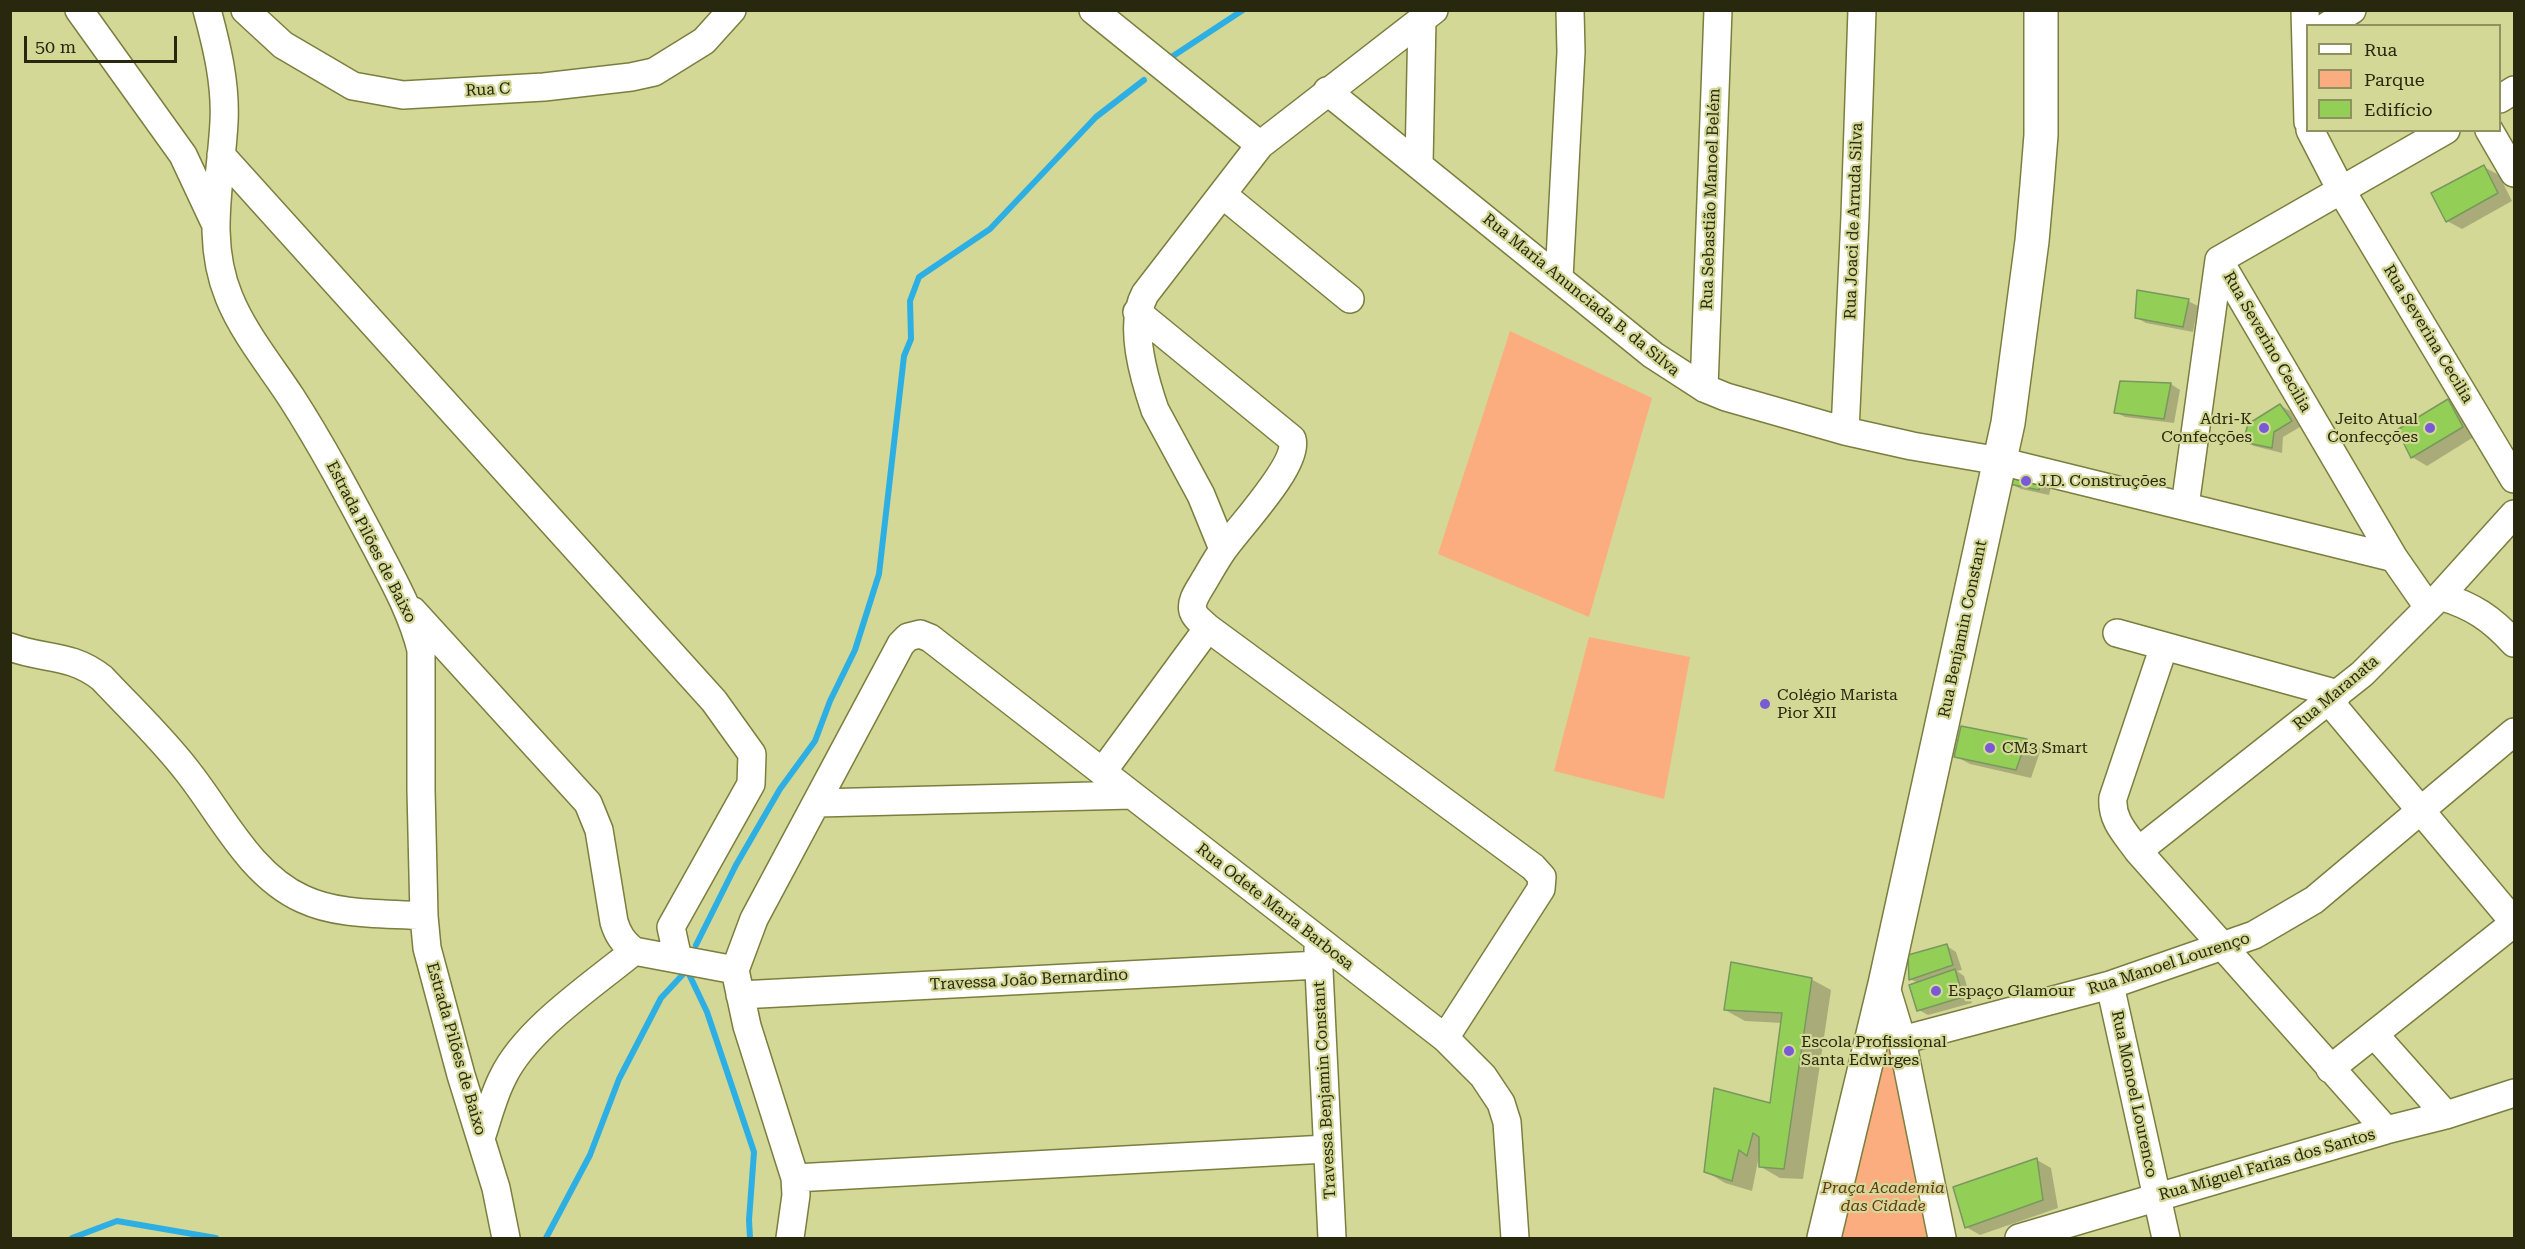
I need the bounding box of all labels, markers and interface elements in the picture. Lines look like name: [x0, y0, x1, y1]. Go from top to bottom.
scale bar: [27, 24, 180, 62]
legend: [2306, 24, 2501, 132]
text: 50 m: [35, 36, 76, 57]
text: Rua: [2364, 39, 2397, 60]
text: Parque: [2364, 69, 2425, 90]
street label: Rua C: [465, 79, 511, 101]
street label: Rua Sebastião Manoel Belém: [1698, 88, 1724, 310]
text: Edifício: [2364, 99, 2432, 120]
street label: Rua Joaci de Arruda Silva: [1841, 122, 1867, 320]
street label: Rua Maria Anunciada B. da Silva: [1479, 210, 1683, 380]
street label: Rua Severina Cecilia: [2379, 261, 2477, 407]
street label: Rua Severino Cecilia: [2219, 268, 2315, 416]
place label: Adri-K Confecções: [2161, 409, 2252, 447]
place label: Jeito Atual Confecções: [2327, 409, 2418, 447]
marker: Adri-K Confecções: [2257, 421, 2271, 435]
marker: Jeito Atual Confecções: [2423, 421, 2437, 435]
street label: Estrada Pilões de Baixo: [322, 458, 420, 626]
place label: J.D. Construções: [2038, 471, 2166, 491]
marker: J.D. Construções: [2019, 474, 2033, 488]
street label: Rua Benjamin Constant: [1935, 539, 1991, 719]
street label: Rua Maranata: [2289, 652, 2383, 734]
place label: Colégio Marista Pior XII: [1777, 685, 1898, 723]
marker: Colégio Marista Pior XII: [1758, 697, 1772, 711]
place label: CM3 Smart: [2002, 738, 2088, 758]
marker: CM3 Smart: [1983, 741, 1997, 755]
street label: Rua Odete Maria Barbosa: [1193, 840, 1357, 974]
street label: Rua Manoel Lourenço: [2086, 929, 2252, 999]
street label: Estrada Pilões de Baixo: [422, 960, 490, 1138]
street label: Travessa João Bernardino: [929, 965, 1129, 995]
street label: Travessa Benjamin Constant: [1310, 981, 1340, 1199]
place label: Espaço Glamour: [1948, 981, 2075, 1001]
marker: Espaço Glamour: [1929, 984, 1943, 998]
street label: Rua Monoel Lourenco: [2107, 1009, 2161, 1179]
place label: Escola Profissional Santa Edwirges: [1801, 1032, 1947, 1070]
marker: Escola Profissional Santa Edwirges: [1782, 1044, 1796, 1058]
street label: Rua Miguel Farias dos Santos: [2157, 1125, 2377, 1205]
park label: Praça Academia das Cidade: [1821, 1178, 1945, 1216]

